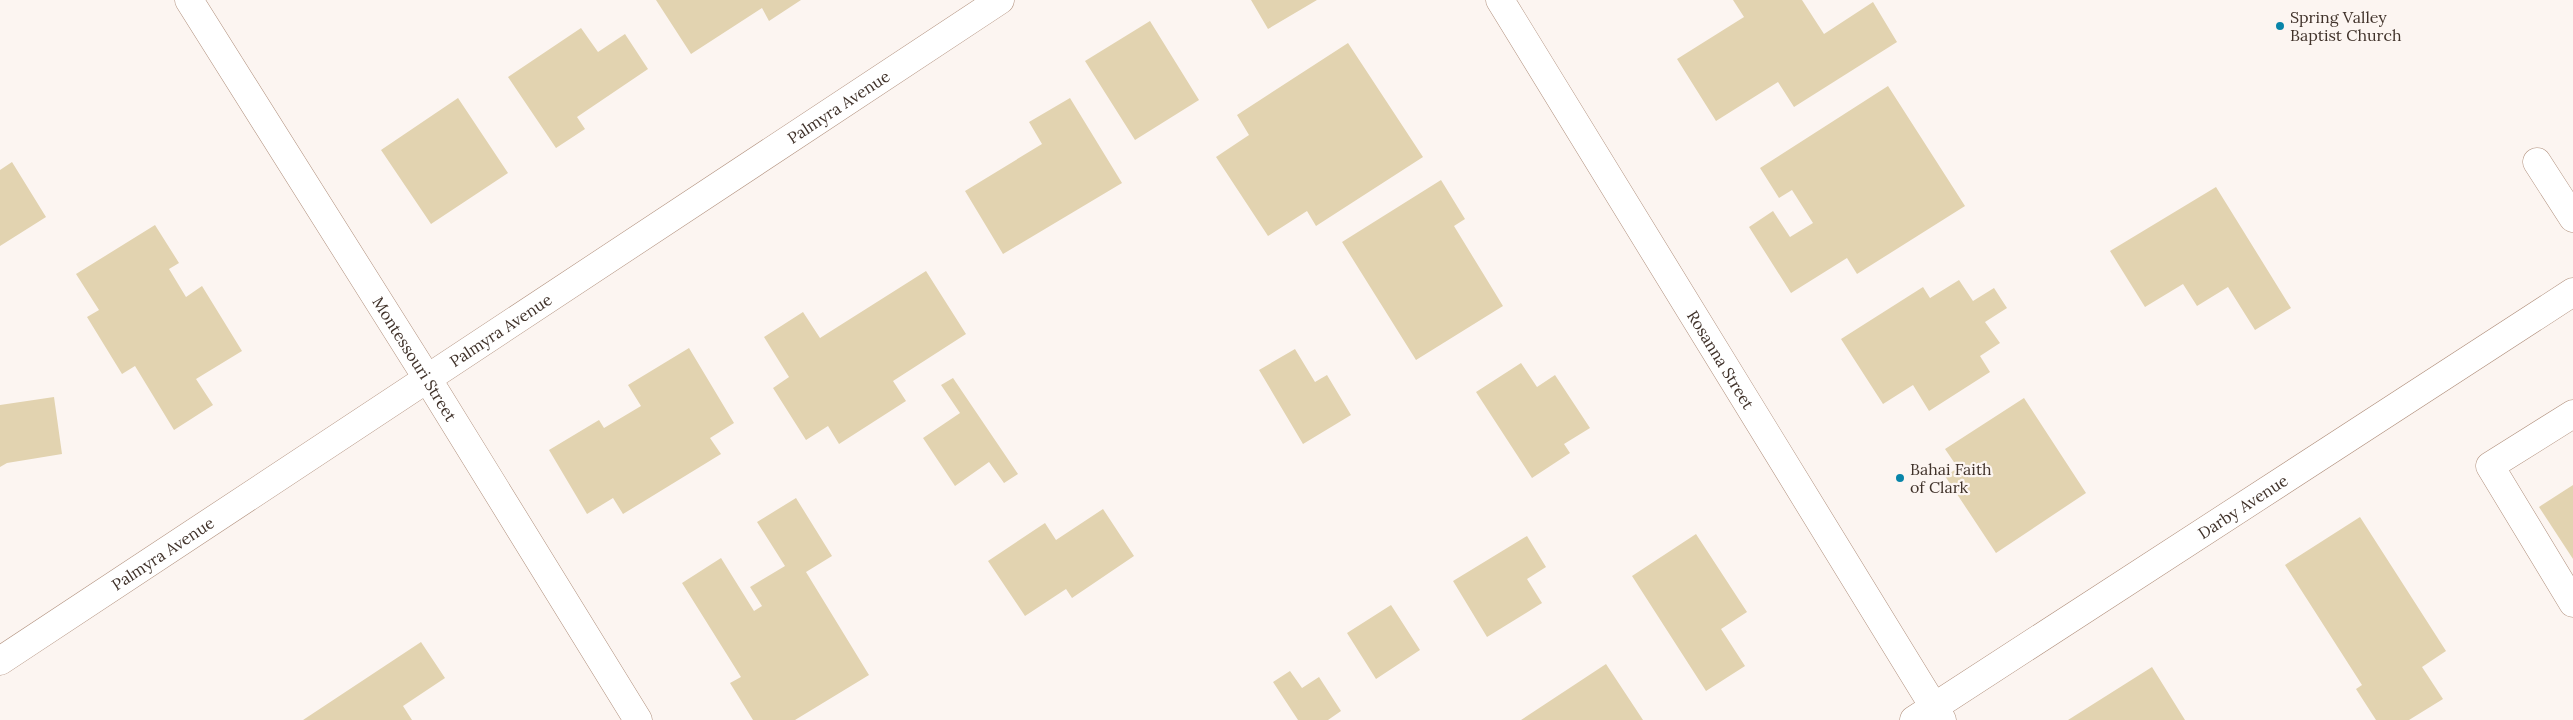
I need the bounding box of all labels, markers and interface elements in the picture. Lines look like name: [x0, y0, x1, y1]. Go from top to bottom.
place label: Spring Valley Baptist Church: [2290, 7, 2402, 45]
marker: Spring Valley Baptist Church: [2274, 20, 2286, 32]
street label: Palmyra Avenue: [783, 66, 894, 148]
street label: Palmyra Avenue: [446, 289, 556, 371]
street label: Montessouri Street: [368, 293, 462, 426]
street label: Rosanna Street: [1683, 307, 1759, 413]
place label: Bahai Faith of Clark: [1910, 459, 1992, 497]
street label: Darby Avenue: [2194, 470, 2292, 543]
marker: Bahai Faith of Clark: [1894, 472, 1906, 484]
street label: Palmyra Avenue: [108, 512, 218, 595]

